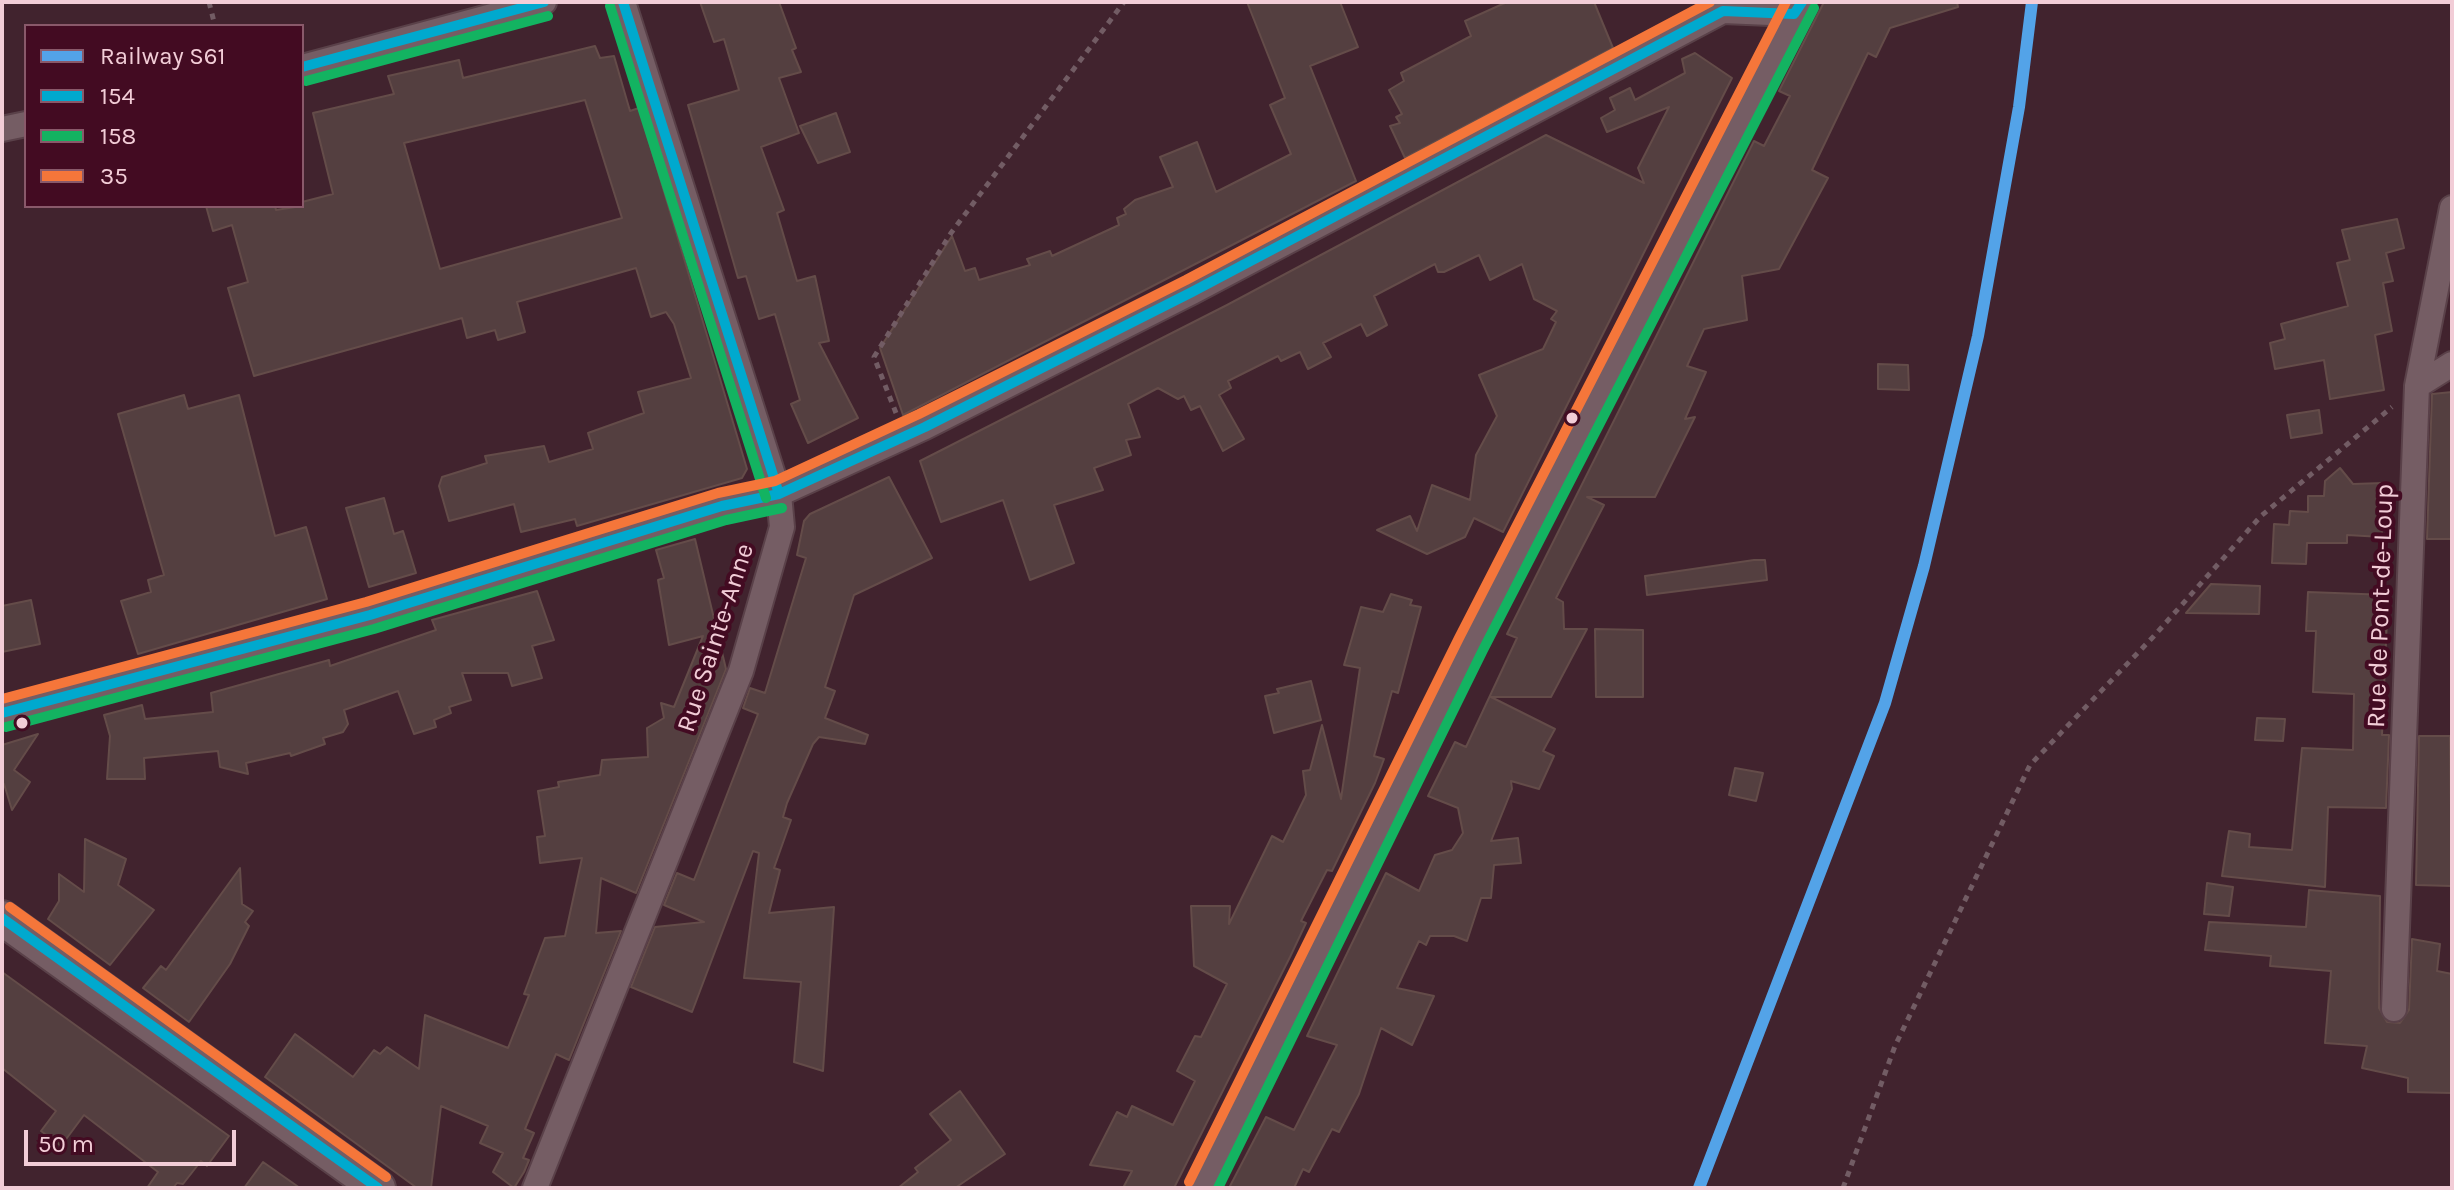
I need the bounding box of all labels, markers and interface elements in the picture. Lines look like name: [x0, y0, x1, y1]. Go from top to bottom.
legend: [24, 24, 304, 208]
text: Railway S61: [100, 42, 225, 70]
text: 154: [100, 82, 135, 110]
text: 158: [100, 122, 136, 150]
text: 35: [100, 162, 128, 190]
unlabelled marker: [1564, 410, 1580, 426]
street label: Rue de Pont-de-Loup: [2361, 483, 2401, 729]
street label: Rue Sainte-Anne: [671, 540, 761, 736]
unlabelled marker: [14, 715, 30, 731]
scale bar: [28, 1114, 240, 1164]
text: 50 m: [38, 1130, 94, 1158]

